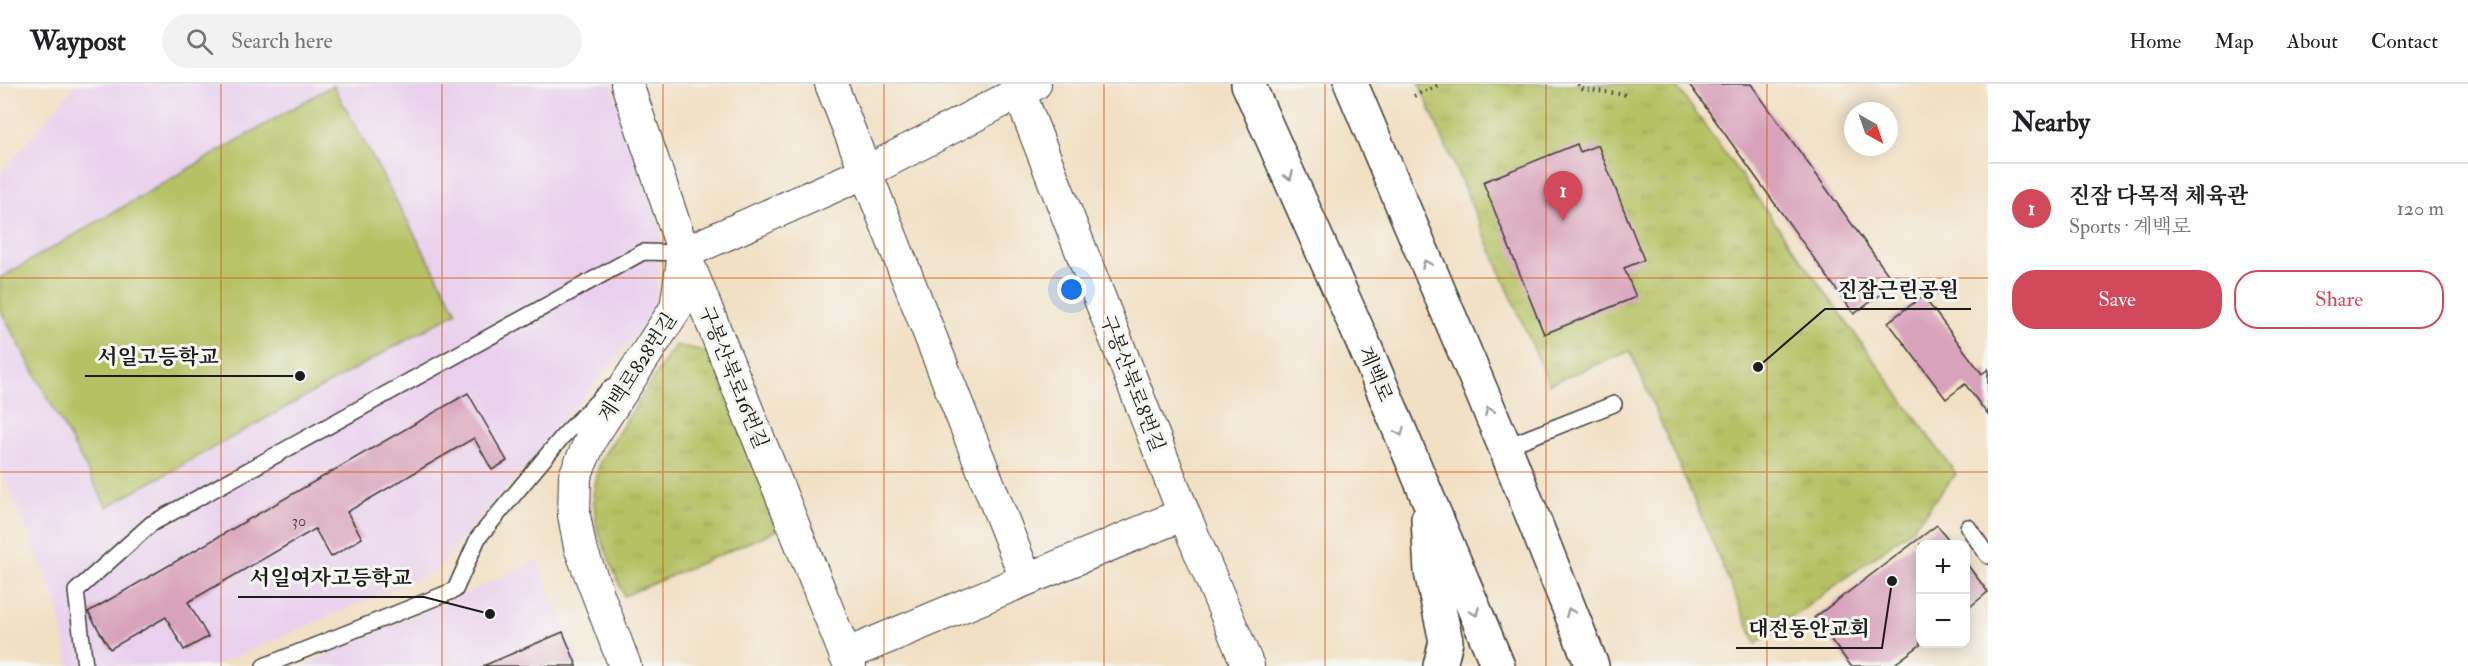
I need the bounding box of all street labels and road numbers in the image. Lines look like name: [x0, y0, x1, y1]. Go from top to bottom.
street label: 구봉산북로16번길: [693, 302, 774, 453]
street label: 계백로828번길: [593, 308, 682, 427]
street label: 구봉산북로8번길: [1095, 311, 1170, 455]
street label: 계백로: [1353, 343, 1398, 406]

